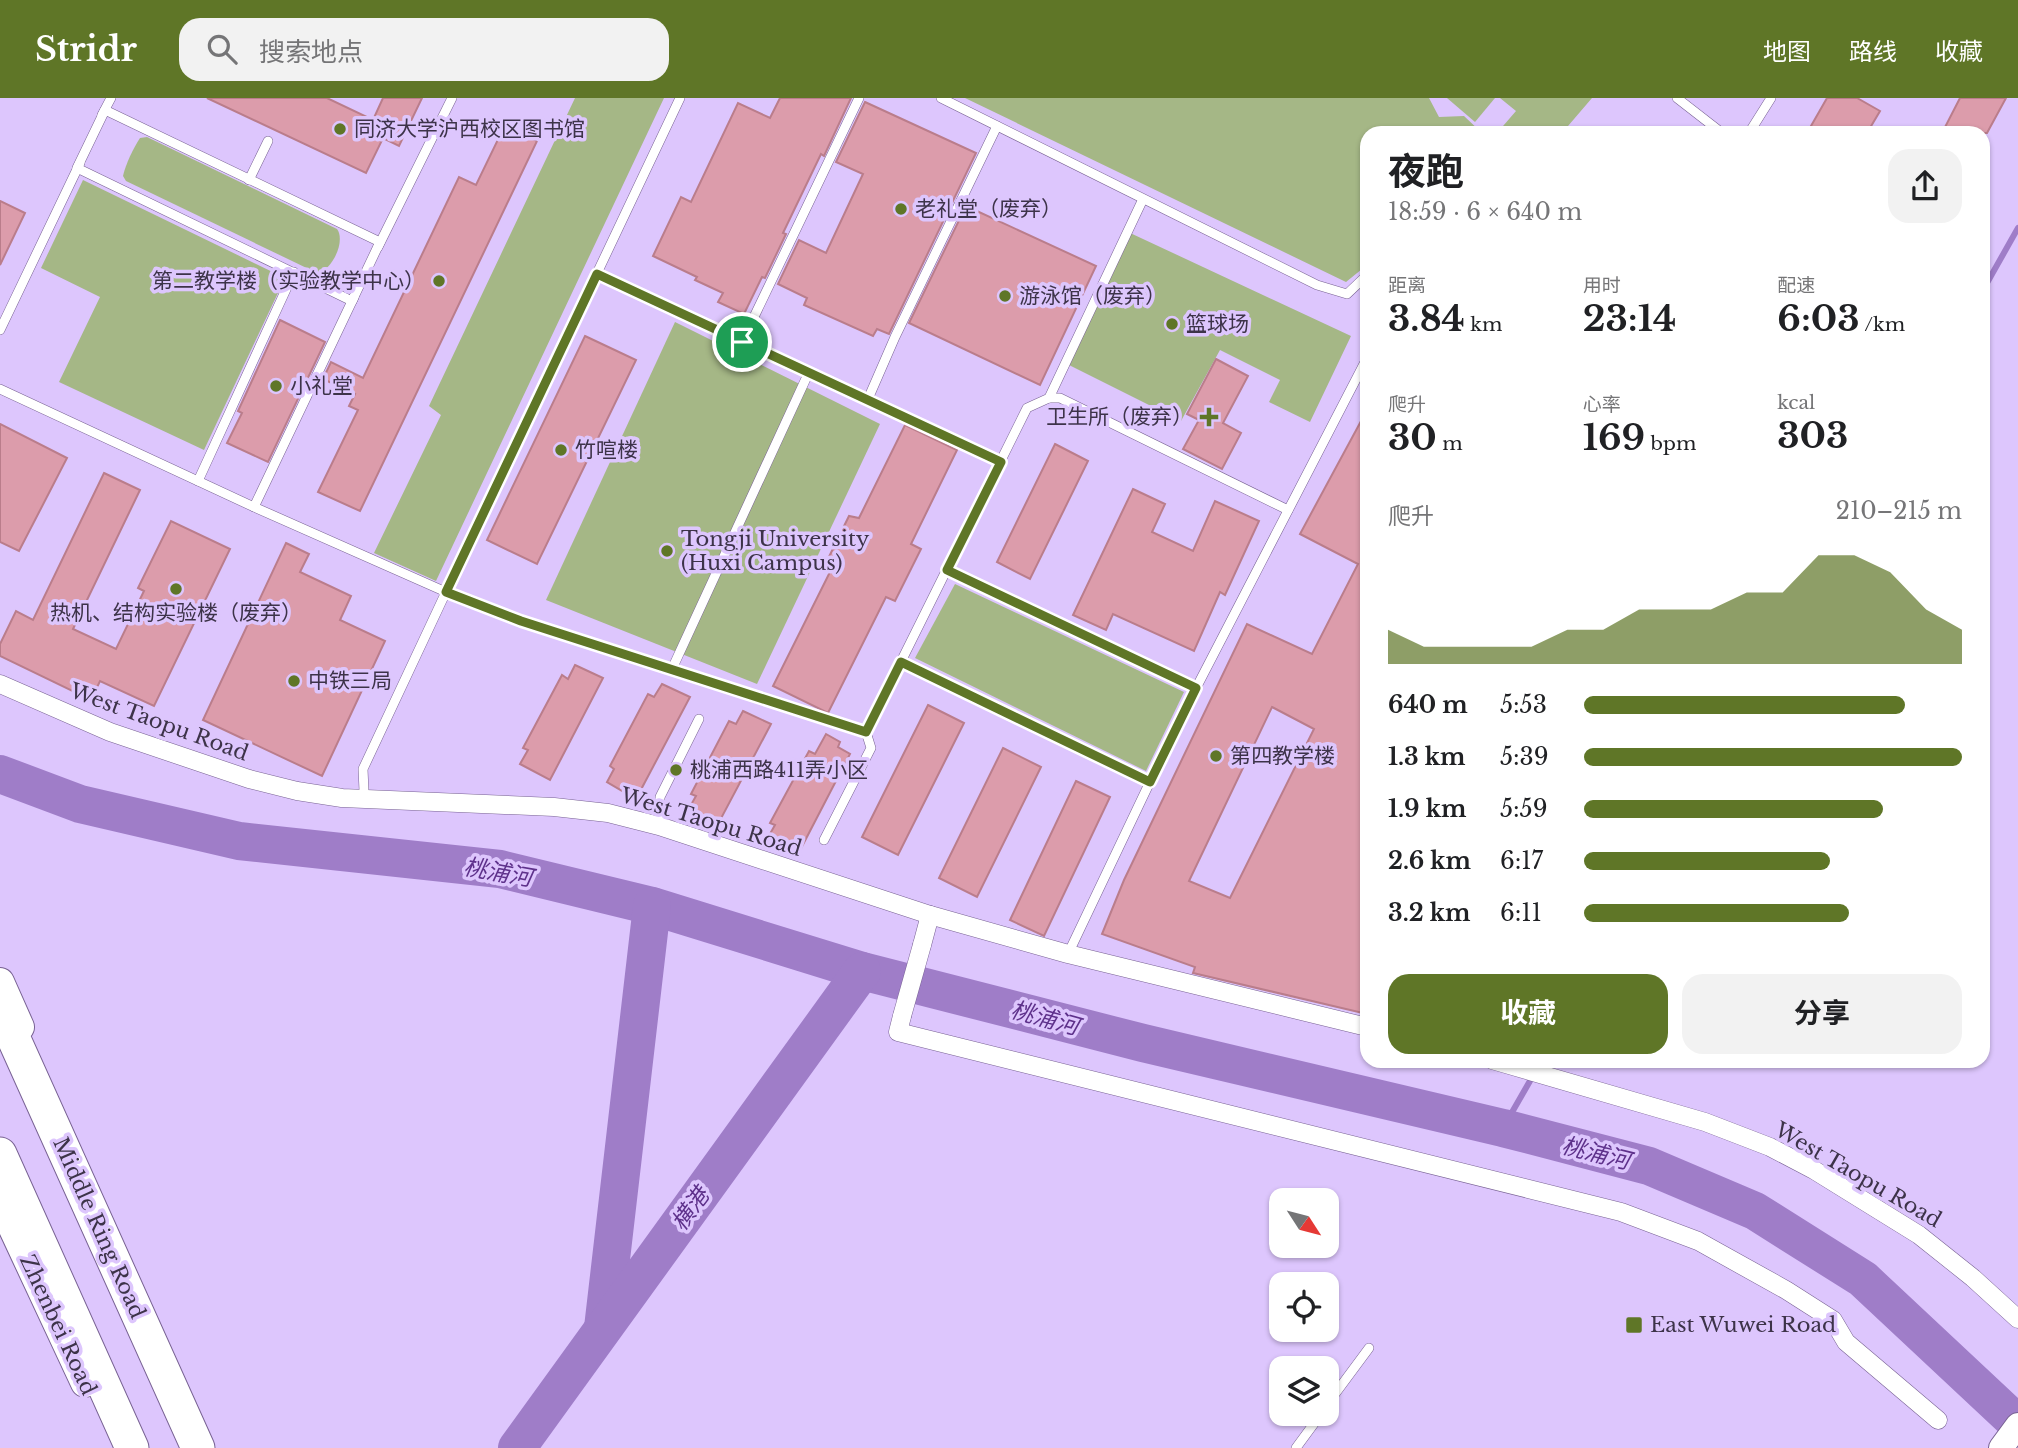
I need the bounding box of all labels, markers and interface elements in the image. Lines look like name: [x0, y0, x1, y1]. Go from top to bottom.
search box: [179, 18, 669, 81]
text: Stridr: [35, 29, 137, 70]
icon: search: [203, 30, 241, 68]
text: 搜索地点: [259, 36, 363, 68]
text: 地图: [1763, 37, 1811, 66]
text: 路线: [1849, 37, 1897, 66]
text: 收藏: [1935, 37, 1983, 66]
place label: 同济大学沪西校区图书馆: [354, 116, 585, 142]
marker: 同济大学沪西校区图书馆: [332, 121, 348, 137]
text: 夜跑: [1388, 148, 1464, 195]
button: share: [1888, 149, 1962, 223]
place label: 老礼堂（废弃）: [915, 196, 1062, 222]
text: 18:59 · 6 × 640 m: [1388, 198, 1582, 226]
marker: 老礼堂（废弃）: [893, 201, 909, 217]
place label: 第二教学楼（实验教学中心）: [152, 268, 425, 294]
marker: 第二教学楼（实验教学中心）: [431, 273, 447, 289]
text: 距离: [1388, 274, 1426, 297]
text: 用时: [1583, 274, 1621, 297]
text: 配速: [1777, 274, 1815, 297]
place label: 游泳馆（废弃）: [1019, 283, 1166, 309]
marker: 游泳馆（废弃）: [997, 288, 1013, 304]
text: 3.84: [1388, 297, 1465, 340]
text: 23:14: [1583, 297, 1676, 340]
text: 6:03: [1777, 297, 1860, 340]
place label: 篮球场: [1186, 311, 1249, 337]
pin: [712, 312, 772, 372]
text: km: [1465, 313, 1502, 336]
text: /km: [1860, 313, 1905, 336]
marker: 篮球场: [1164, 316, 1180, 332]
icon: arrive: [723, 323, 761, 361]
place label: 小礼堂: [290, 373, 353, 399]
marker: 小礼堂: [268, 378, 284, 394]
text: kcal: [1777, 391, 1815, 414]
text: 爬升: [1388, 393, 1426, 416]
text: 心率: [1583, 393, 1621, 416]
place label: 卫生所（废弃）: [1046, 404, 1193, 430]
marker: 卫生所（废弃）: [1199, 407, 1219, 427]
text: 303: [1777, 414, 1848, 457]
text: 30: [1388, 416, 1437, 459]
text: 169: [1583, 416, 1645, 459]
text: m: [1437, 432, 1463, 455]
text: bpm: [1645, 432, 1696, 455]
place label: 竹喧楼: [575, 437, 638, 463]
marker: 竹喧楼: [553, 442, 569, 458]
text: 210–215 m: [1836, 497, 1962, 525]
text: 爬升: [1388, 502, 1434, 530]
place label: Tongji University (Huxi Campus): [681, 526, 870, 576]
marker: Tongji University (Huxi Campus): [659, 543, 675, 559]
marker: 热机、结构实验楼（废弃）: [168, 581, 184, 597]
place label: 热机、结构实验楼（废弃）: [50, 600, 302, 626]
place label: 中铁三局: [308, 668, 392, 694]
marker: 中铁三局: [286, 673, 302, 689]
street label: West Taopu Road: [65, 677, 252, 766]
text: 640 m: [1388, 691, 1468, 719]
text: 5:53: [1500, 691, 1547, 719]
place label: 第四教学楼: [1230, 743, 1335, 769]
text: 1.3 km: [1388, 743, 1466, 771]
text: 5:39: [1500, 743, 1549, 771]
marker: 第四教学楼: [1208, 748, 1224, 764]
place label: 桃浦西路411弄小区: [690, 757, 868, 783]
marker: 桃浦西路411弄小区: [668, 762, 684, 778]
street label: West Taopu Road: [616, 782, 805, 862]
text: 1.9 km: [1388, 795, 1466, 823]
text: 5:59: [1500, 795, 1547, 823]
text: 2.6 km: [1388, 847, 1471, 875]
text: 6:17: [1500, 847, 1543, 875]
water label: 桃浦河: [462, 852, 538, 892]
text: 3.2 km: [1388, 899, 1470, 927]
text: 6:11: [1500, 899, 1542, 927]
button: 收藏: [1388, 974, 1668, 1054]
button: 分享: [1682, 974, 1962, 1054]
water label: 桃浦河: [1008, 996, 1086, 1041]
street label: West Taopu Road: [1769, 1116, 1946, 1233]
water label: 桃浦河: [1559, 1131, 1637, 1176]
street label: Middle Ring Road: [47, 1133, 151, 1323]
water label: 横港: [665, 1180, 717, 1236]
north arrow: [1269, 1188, 1339, 1258]
map controls: [1269, 1188, 1339, 1426]
street label: Zhenbei Road: [14, 1251, 102, 1399]
button: locate: [1269, 1272, 1339, 1342]
place label: East Wuwei Road: [1650, 1312, 1836, 1338]
marker: East Wuwei Road: [1624, 1315, 1644, 1335]
button: layers: [1269, 1356, 1339, 1426]

